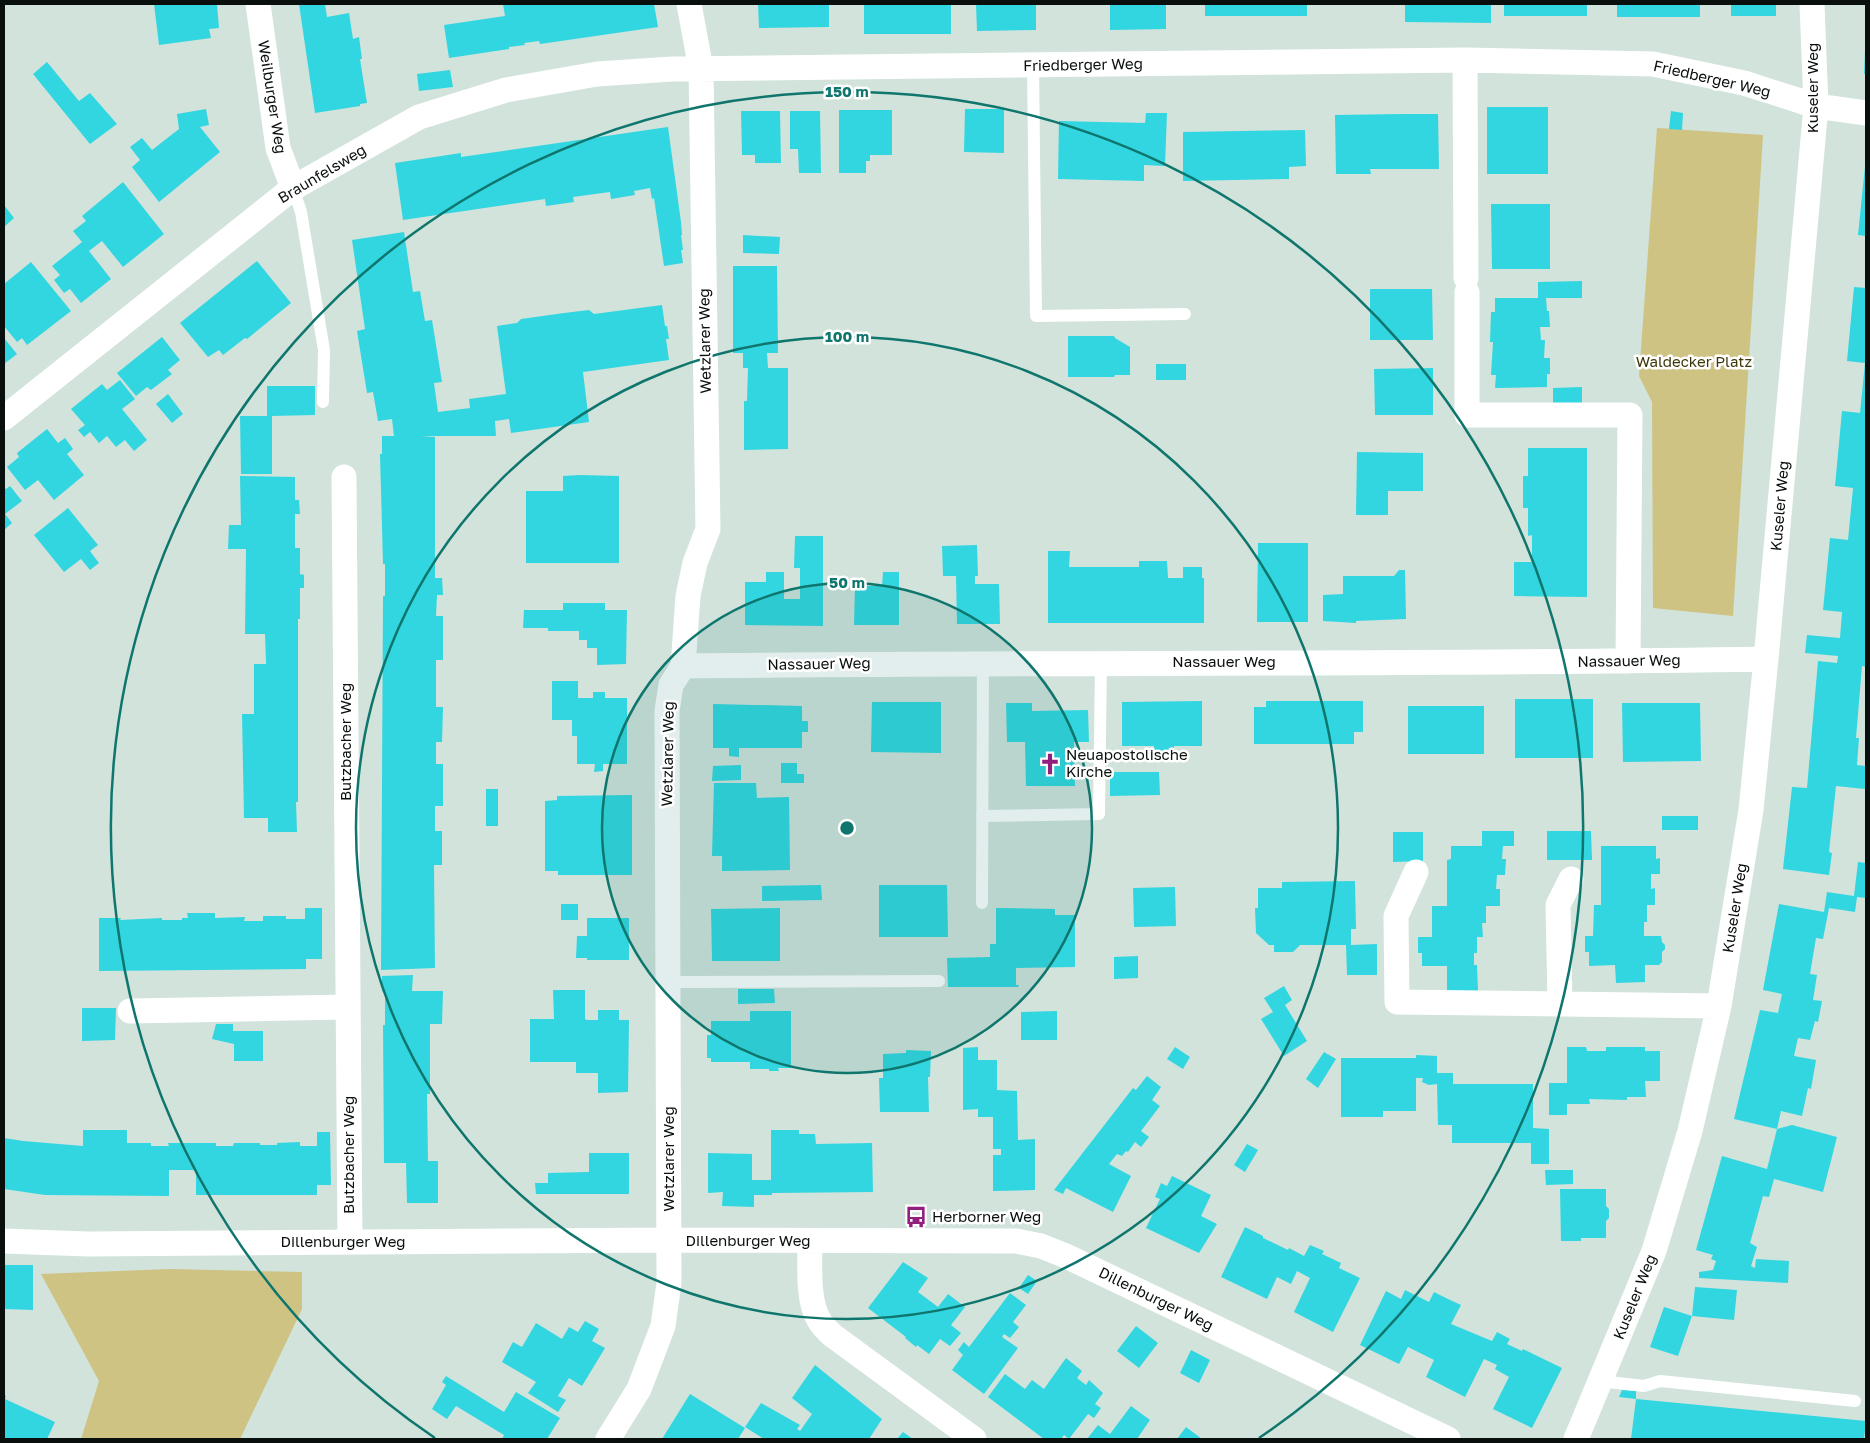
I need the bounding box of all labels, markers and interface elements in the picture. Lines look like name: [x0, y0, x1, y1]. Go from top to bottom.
street label: Weilburger Weg: [255, 39, 291, 155]
street label: Kuseler Weg: [1803, 43, 1821, 133]
street label: Friedberger Weg: [1023, 54, 1143, 74]
street label: Friedberger Weg: [1652, 56, 1773, 100]
text: 150 m: [825, 82, 869, 100]
street label: Braunfelsweg: [274, 140, 369, 206]
street label: Wetzlarer Weg: [694, 288, 714, 394]
text: 100 m: [825, 327, 869, 345]
park label: Waldecker Platz: [1636, 352, 1753, 370]
street label: Kuseler Weg: [1766, 460, 1792, 552]
text: 50 m: [829, 573, 865, 591]
street label: Nassauer Weg: [1577, 650, 1681, 670]
street label: Nassauer Weg: [1172, 652, 1276, 670]
street label: Nassauer Weg: [767, 653, 871, 673]
street label: Butzbacher Weg: [336, 683, 354, 801]
street label: Wetzlarer Weg: [657, 701, 677, 807]
place label: Neuapostolische Kirche: [1066, 745, 1188, 780]
church icon: Neuapostolische Kirche: [1037, 751, 1063, 777]
centre of rings: [838, 819, 856, 837]
street label: Kuseler Weg: [1718, 862, 1750, 954]
street label: Butzbacher Weg: [339, 1096, 357, 1214]
street label: Wetzlarer Weg: [659, 1106, 677, 1212]
bus stop icon: Herborner Weg: [903, 1204, 929, 1230]
place label: Herborner Weg: [932, 1207, 1041, 1225]
street label: Dillenburger Weg: [685, 1231, 811, 1249]
street label: Dillenburger Weg: [280, 1232, 406, 1250]
street label: Kuseler Weg: [1609, 1251, 1659, 1342]
street label: Dillenburger Weg: [1096, 1263, 1217, 1334]

